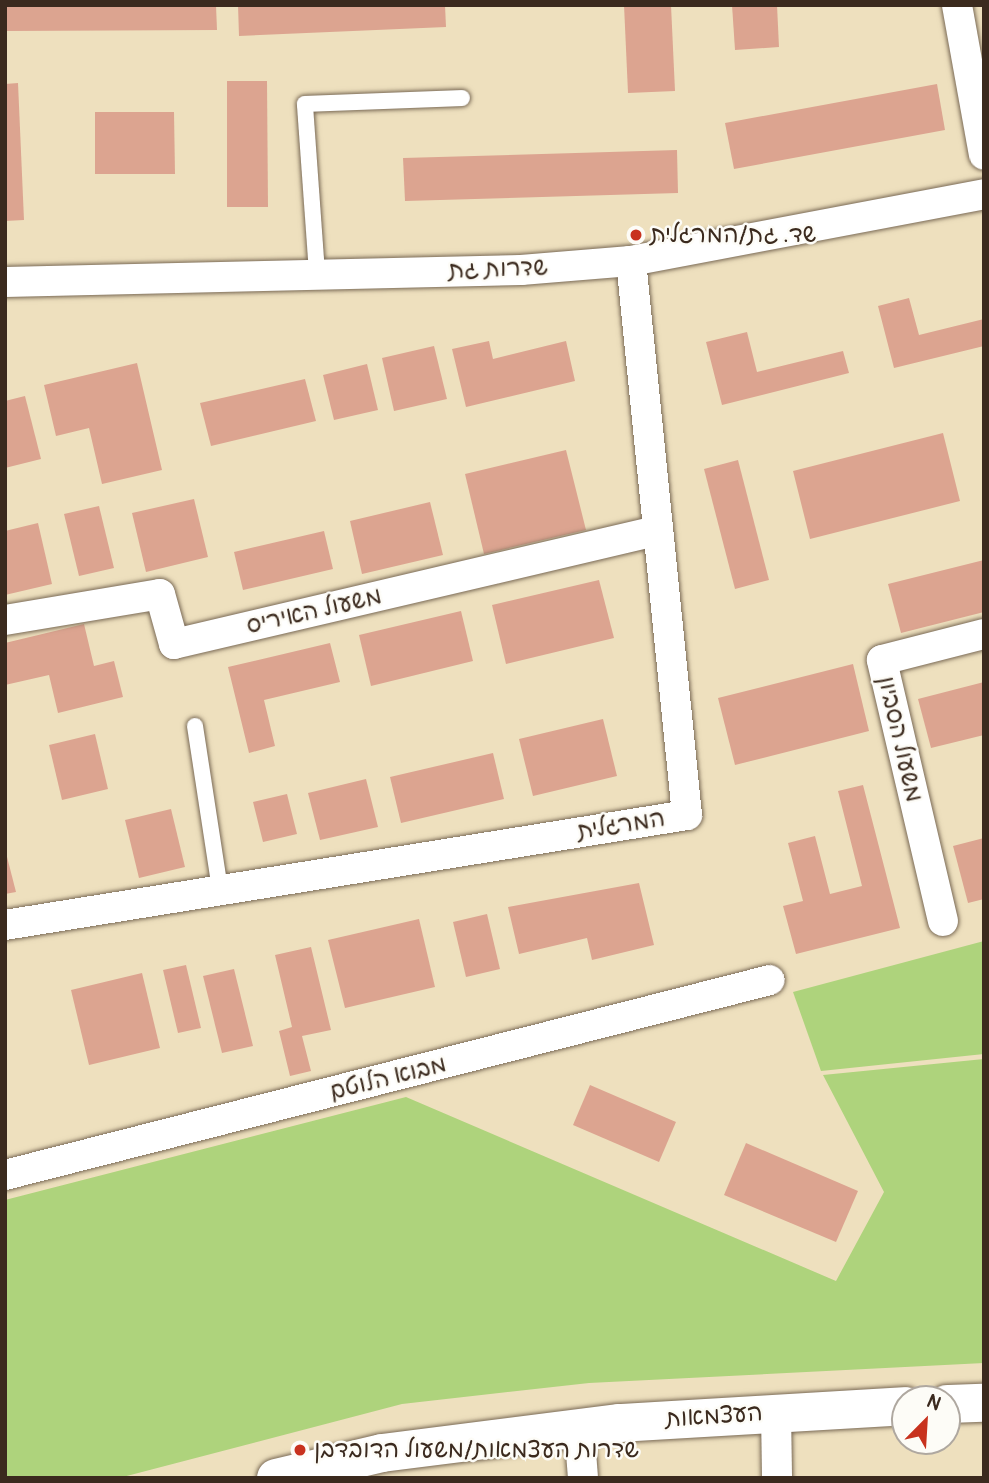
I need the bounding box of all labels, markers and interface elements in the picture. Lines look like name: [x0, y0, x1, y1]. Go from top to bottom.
place label: שד. גת/המרגלית: [650, 221, 816, 249]
marker: שד. גת/המרגלית: [628, 227, 644, 243]
street label: שדרות גת: [448, 253, 548, 285]
street label: משעול האיריס: [244, 581, 384, 641]
street label: משעול הסביון: [872, 673, 928, 805]
street label: המרגלית: [575, 804, 667, 846]
street label: מבוא הלוטם: [327, 1050, 449, 1106]
north arrow: [891, 1385, 961, 1455]
text: N: [923, 1389, 944, 1416]
street label: העצמאות: [664, 1398, 764, 1434]
place label: שדרות העצמאות/משעול הדובדבן: [314, 1436, 639, 1464]
marker: שדרות העצמאות/משעול הדובדבן: [292, 1442, 308, 1458]

